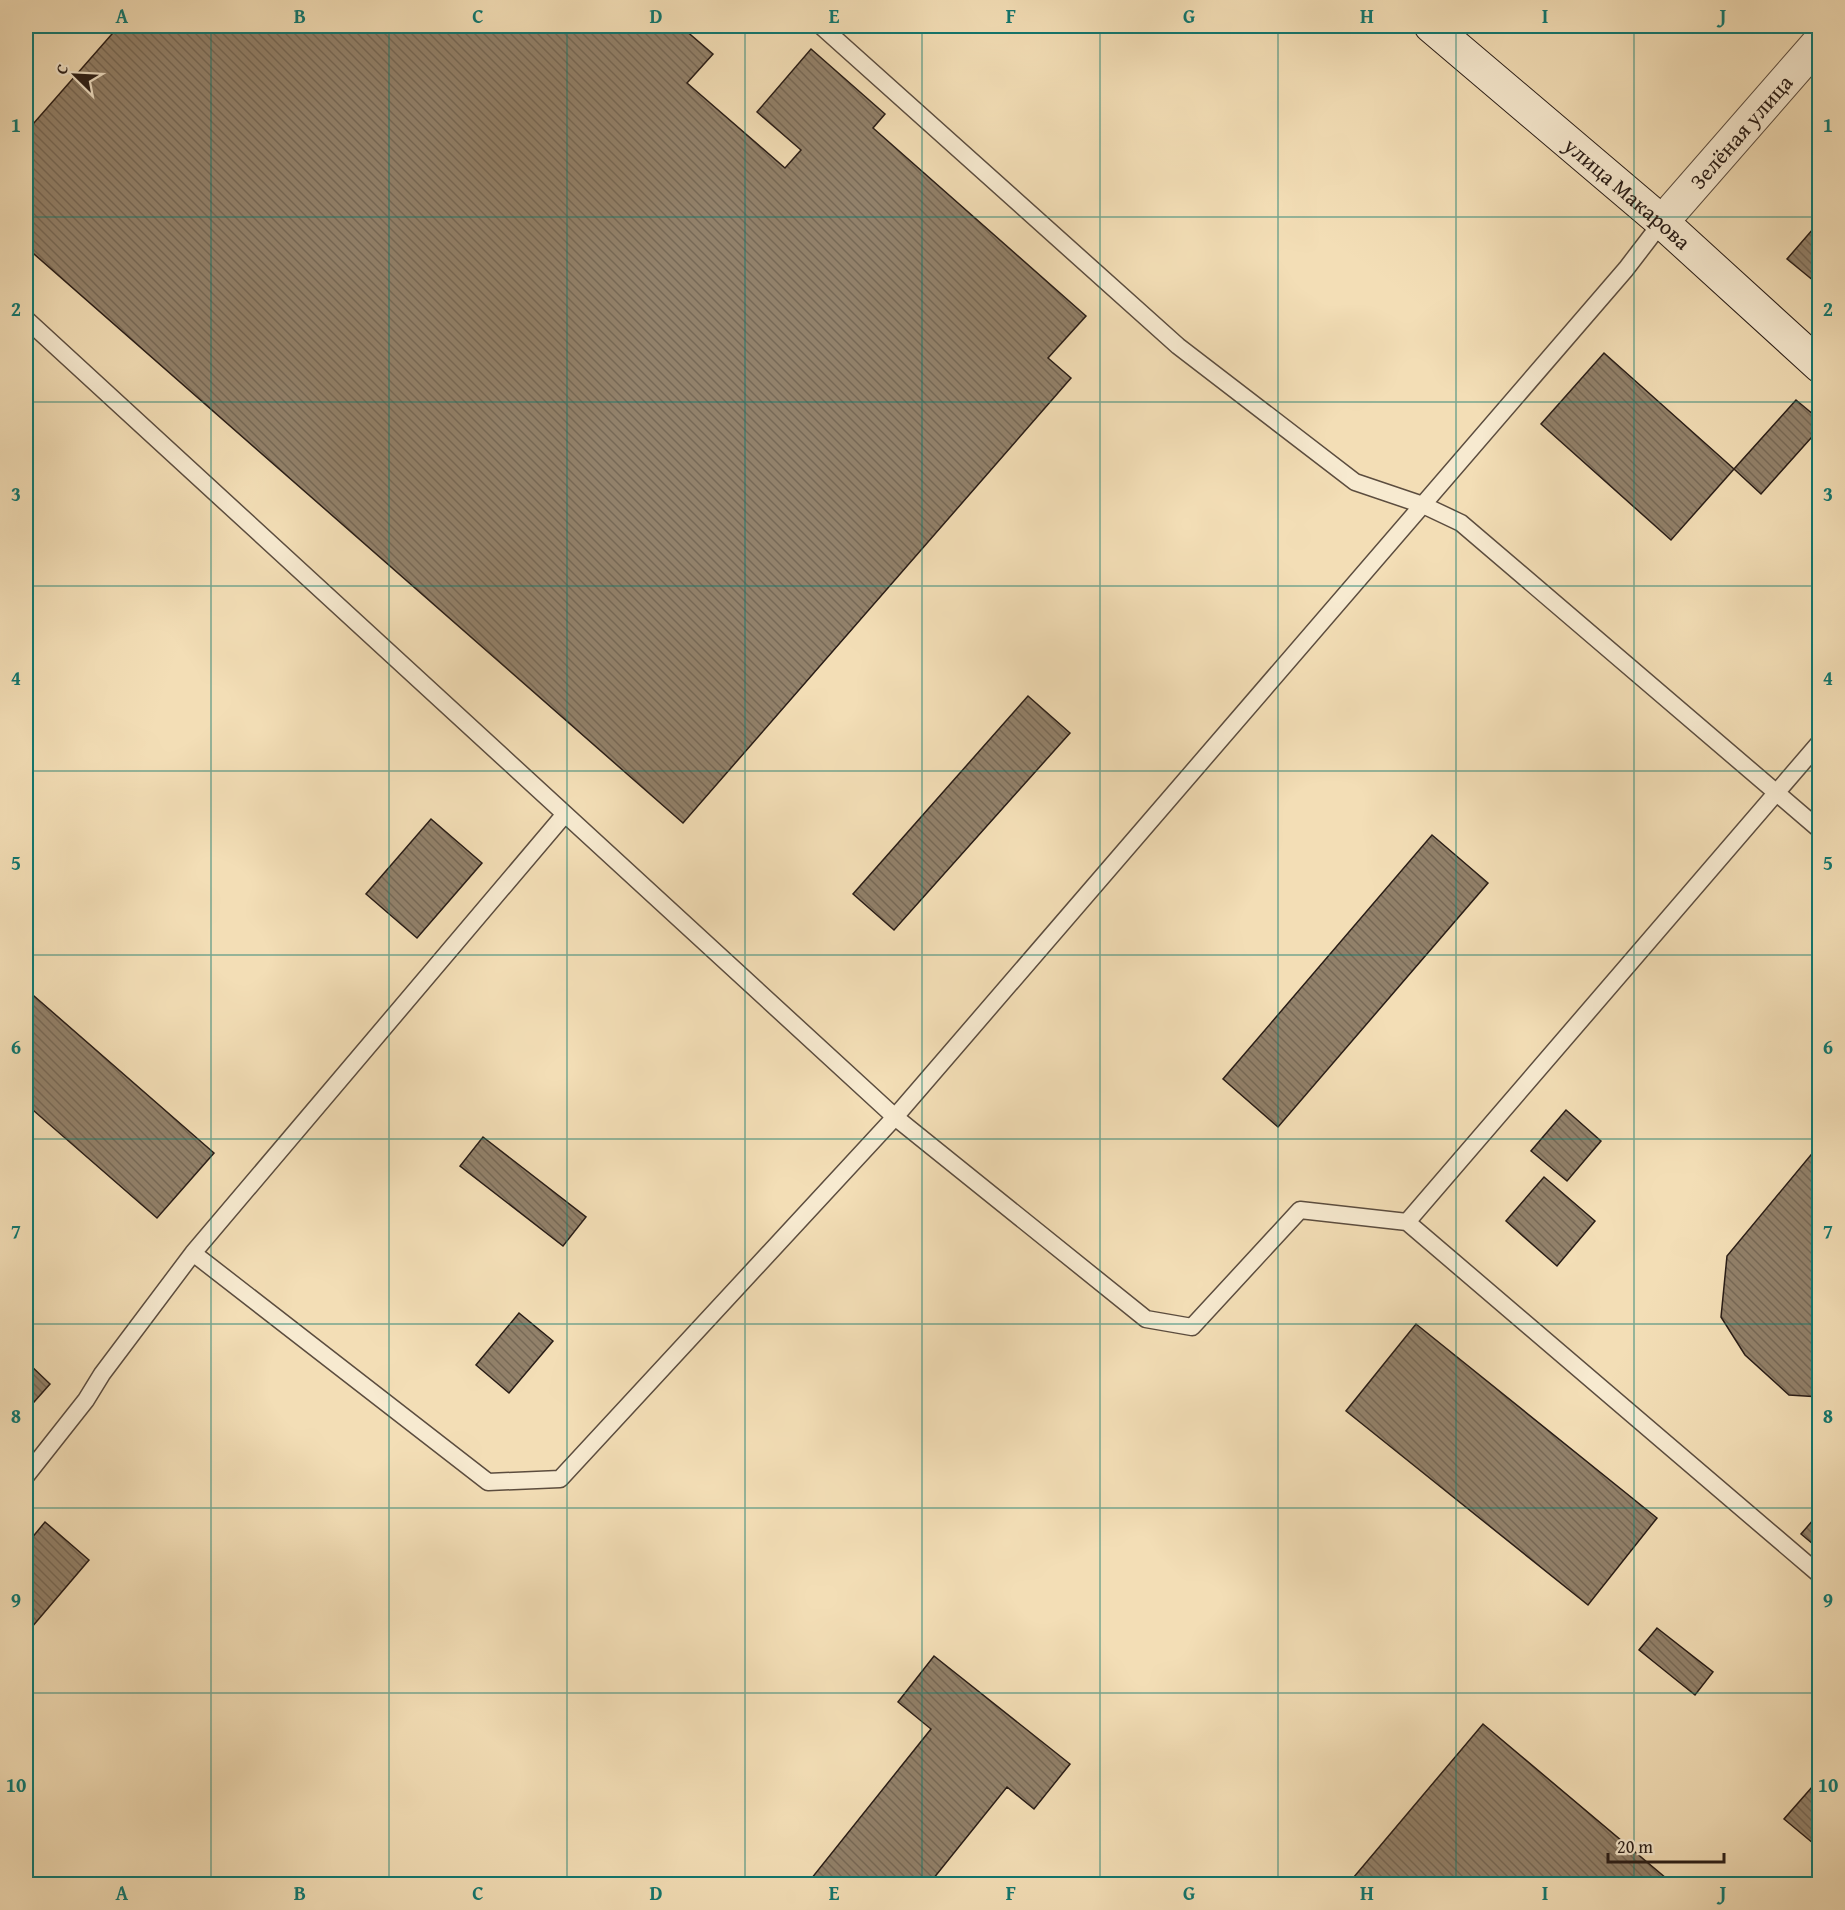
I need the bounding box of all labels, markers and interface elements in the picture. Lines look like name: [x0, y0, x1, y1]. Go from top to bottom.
text: A: [116, 1, 129, 30]
text: B: [294, 1, 306, 30]
text: C: [472, 1, 484, 30]
text: D: [649, 1, 663, 30]
text: E: [829, 1, 840, 30]
text: F: [1006, 1, 1016, 30]
text: G: [1183, 1, 1195, 30]
text: H: [1360, 1, 1374, 30]
text: I: [1542, 1, 1548, 30]
text: J: [1717, 1, 1727, 30]
north arrow: [45, 45, 105, 105]
text: С: [48, 60, 74, 78]
street label: Зелёная улица: [1682, 67, 1800, 196]
text: 1: [11, 110, 21, 139]
text: 1: [1823, 110, 1833, 139]
street label: улица Макарова: [1556, 129, 1698, 257]
text: 2: [11, 294, 21, 323]
text: 2: [1823, 294, 1833, 323]
text: 3: [11, 479, 21, 508]
text: 3: [1823, 479, 1833, 508]
text: 4: [11, 663, 21, 692]
text: 4: [1823, 663, 1833, 692]
text: 5: [11, 848, 21, 877]
text: 5: [1823, 848, 1833, 877]
text: 6: [11, 1032, 21, 1061]
text: 6: [1823, 1032, 1833, 1061]
text: 7: [11, 1216, 21, 1245]
text: 7: [1823, 1216, 1833, 1245]
text: 8: [11, 1401, 21, 1430]
text: 8: [1823, 1401, 1833, 1430]
text: 9: [11, 1585, 21, 1614]
text: 9: [1823, 1585, 1833, 1614]
text: 10: [6, 1770, 26, 1799]
text: 10: [1818, 1770, 1838, 1799]
scale bar: [1608, 1826, 1724, 1864]
text: 20 m: [1617, 1833, 1653, 1860]
text: A: [116, 1878, 129, 1907]
text: B: [294, 1878, 306, 1907]
text: C: [472, 1878, 484, 1907]
text: D: [649, 1878, 663, 1907]
text: E: [829, 1878, 840, 1907]
text: F: [1006, 1878, 1016, 1907]
text: G: [1183, 1878, 1195, 1907]
text: H: [1360, 1878, 1374, 1907]
text: I: [1542, 1878, 1548, 1907]
text: J: [1717, 1878, 1727, 1907]

